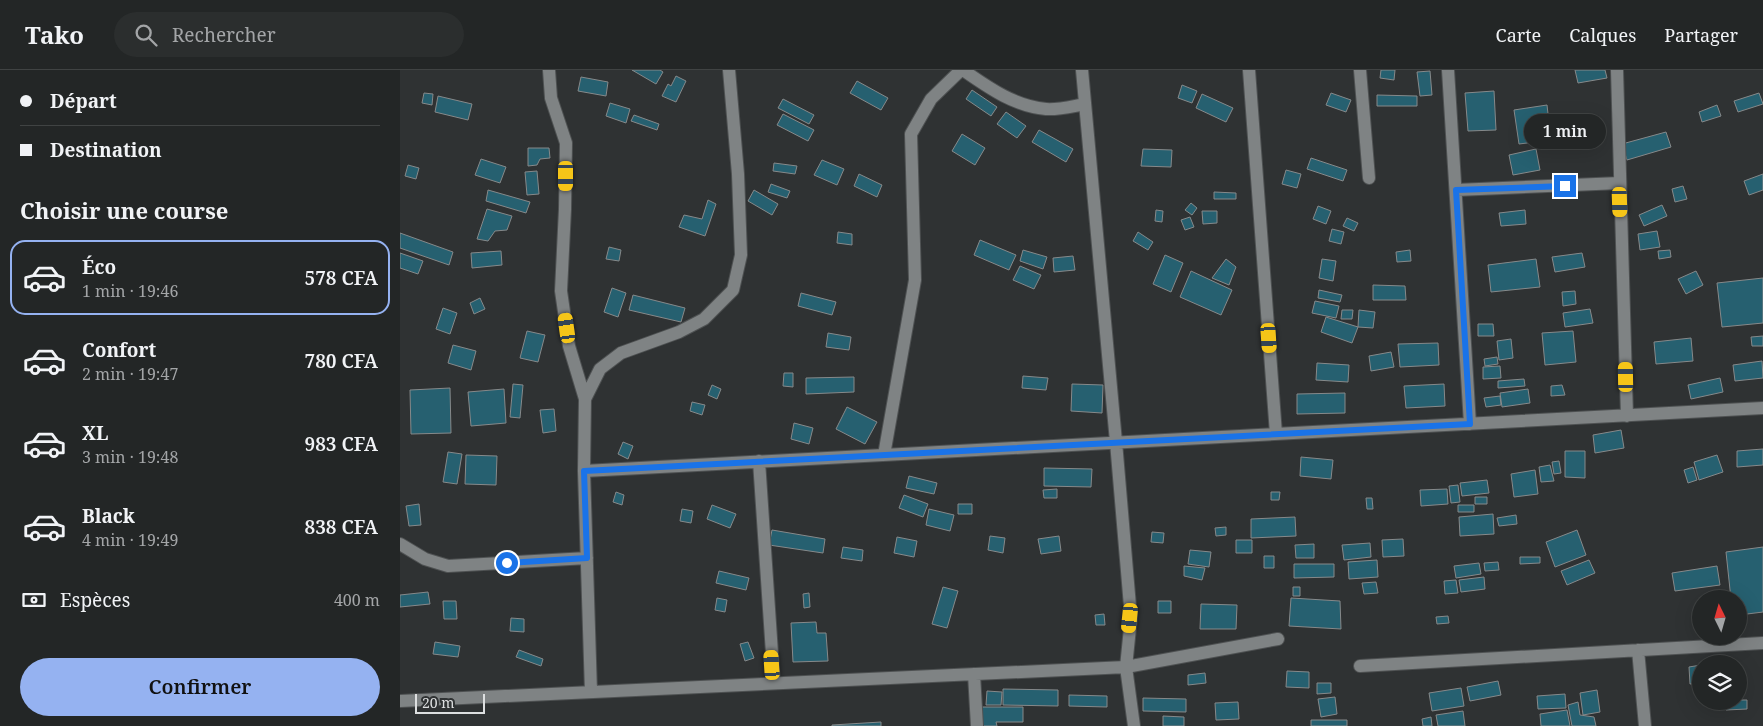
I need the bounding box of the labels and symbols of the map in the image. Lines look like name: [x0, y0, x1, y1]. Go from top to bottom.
callout: 1 min: [1524, 114, 1606, 148]
car: [558, 161, 573, 191]
route end: [1554, 175, 1576, 197]
car: [1611, 187, 1628, 217]
car: [557, 312, 576, 344]
car: [1260, 323, 1277, 353]
car: [1618, 362, 1633, 392]
route start: [496, 552, 518, 574]
north arrow: [1692, 590, 1748, 645]
car: [1120, 602, 1139, 634]
car: [763, 650, 780, 680]
scale bar: [415, 691, 485, 714]

